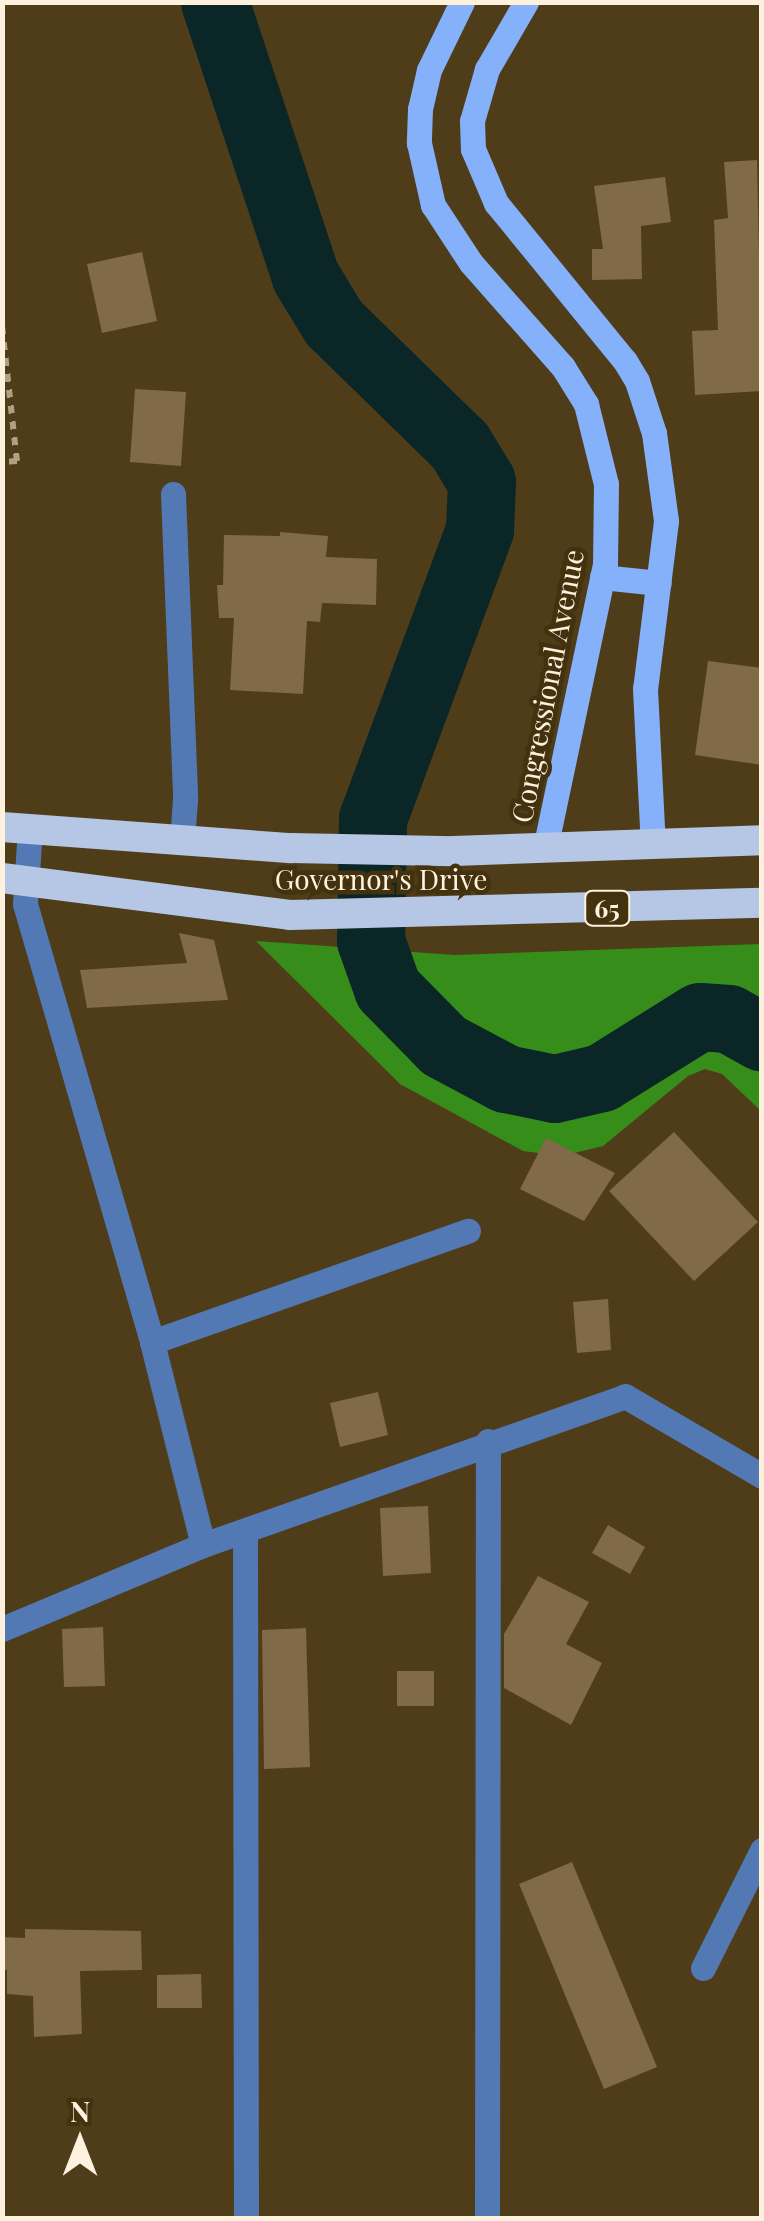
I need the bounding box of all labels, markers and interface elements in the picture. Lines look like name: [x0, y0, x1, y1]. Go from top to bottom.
street label: Congressional Avenue: [504, 546, 590, 826]
street label: Governor's Drive: [275, 862, 487, 896]
road number: 65: [582, 888, 632, 928]
north arrow: [30, 2091, 130, 2191]
text: N: [70, 2092, 90, 2129]

